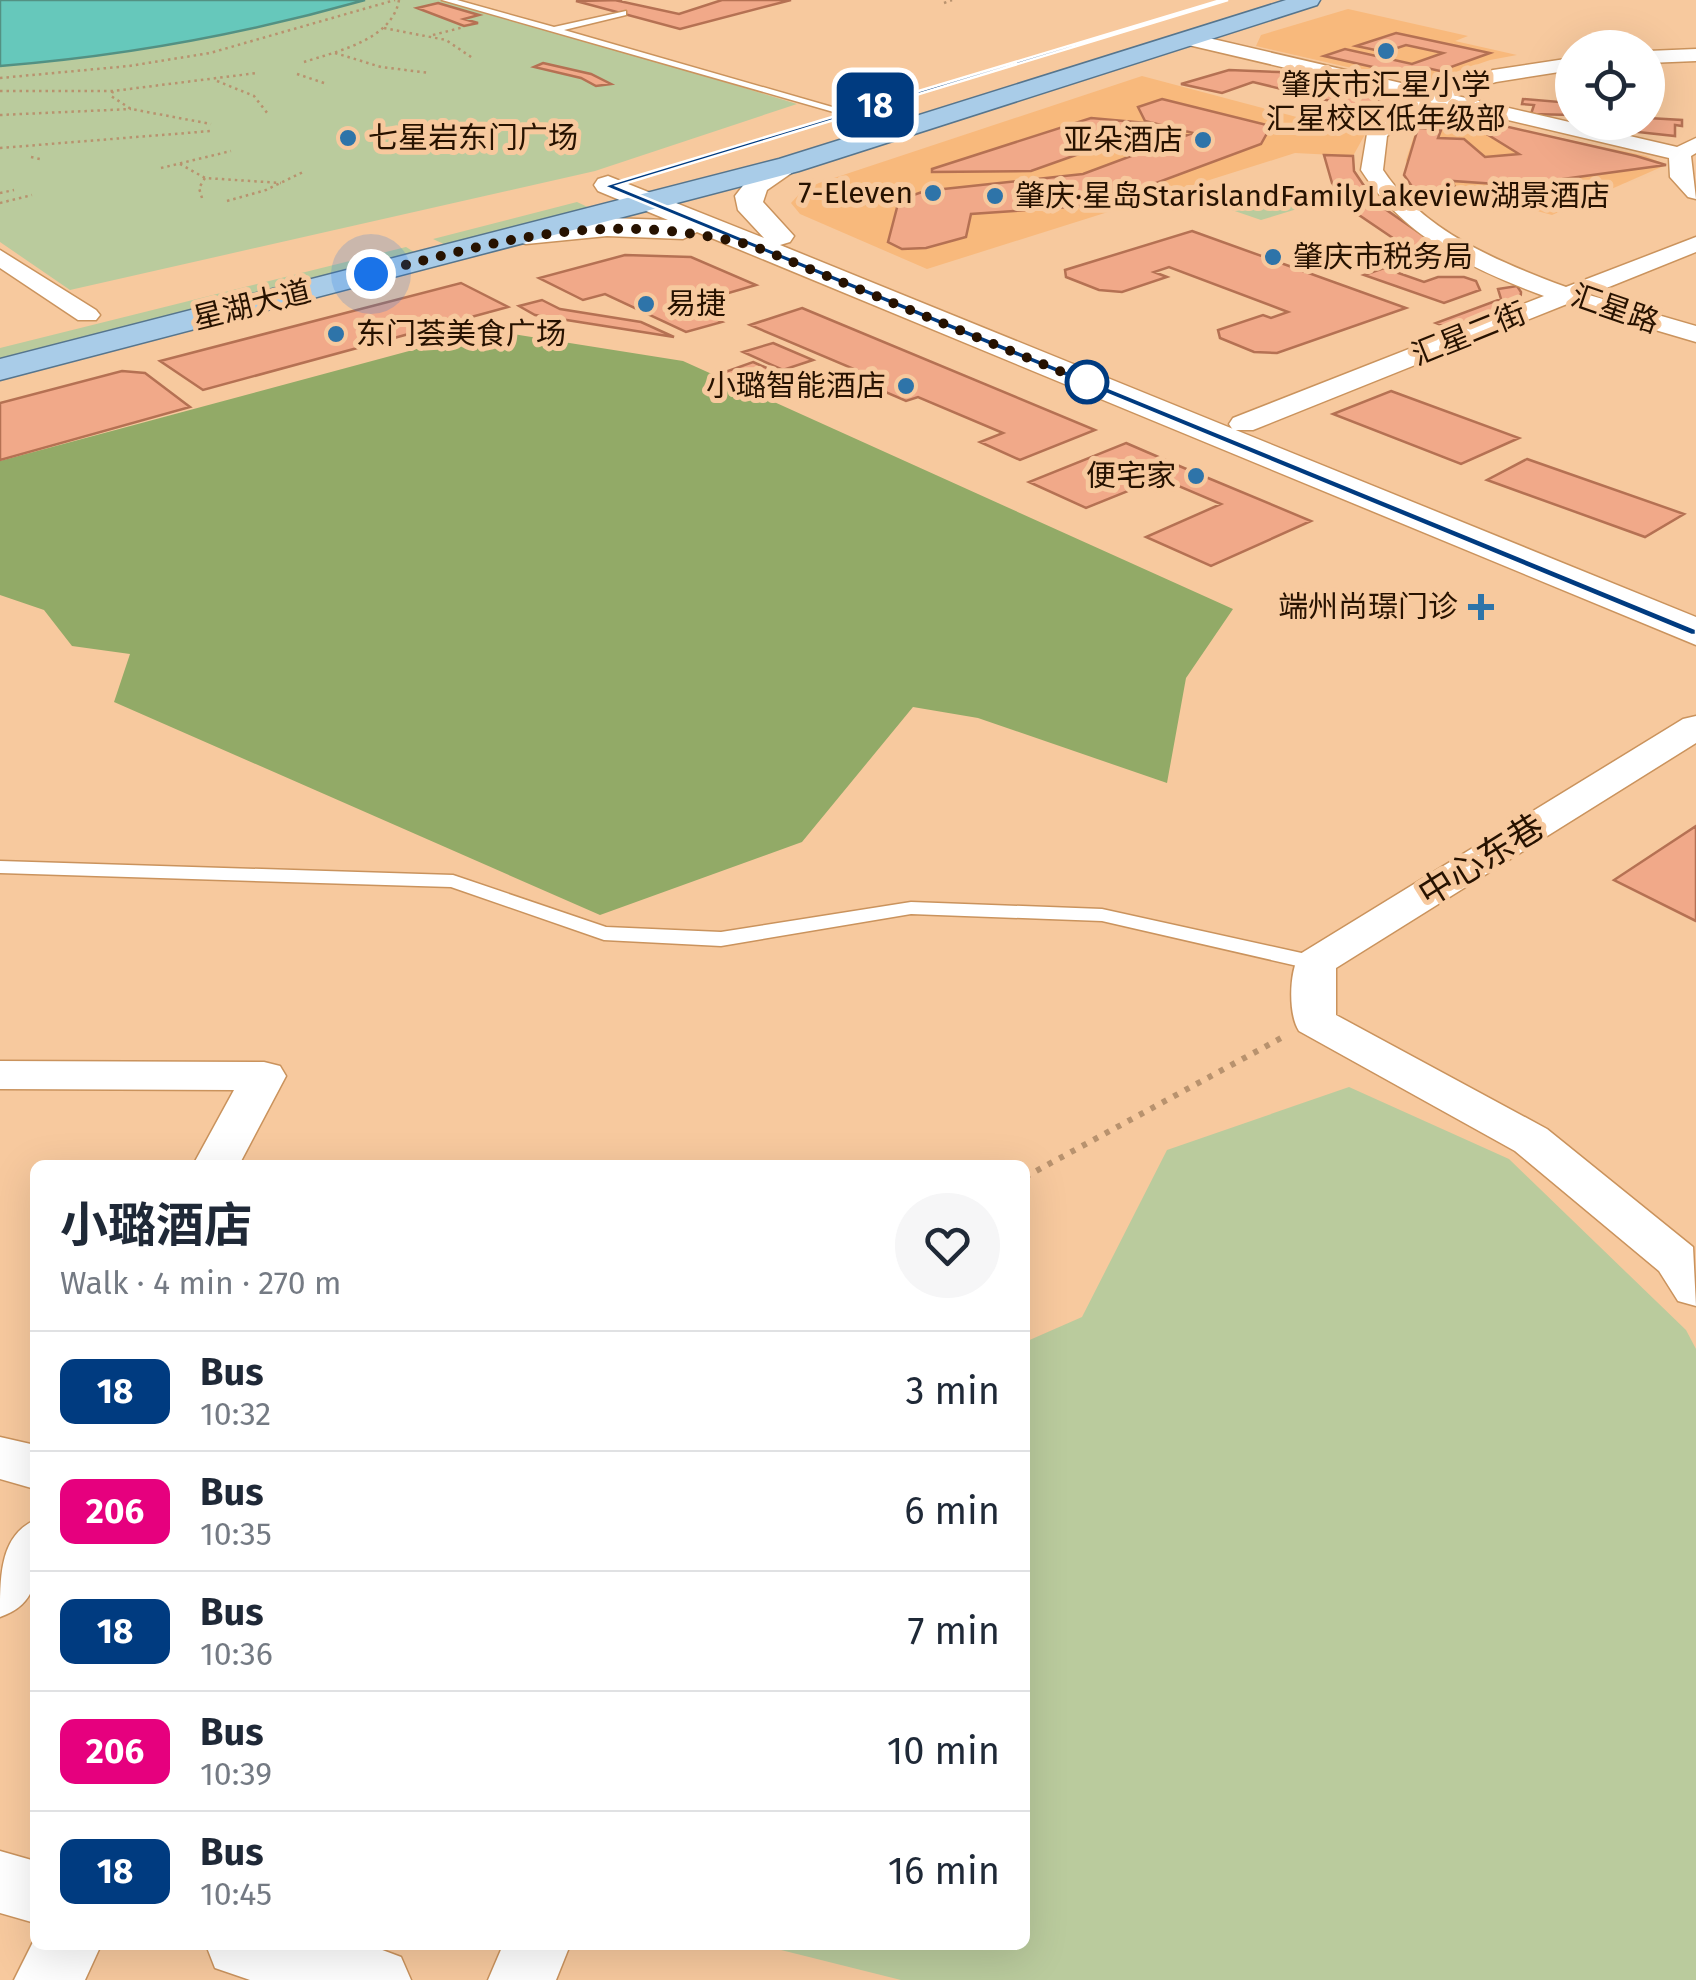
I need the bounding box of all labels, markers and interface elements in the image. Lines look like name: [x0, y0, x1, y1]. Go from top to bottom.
map controls: [1555, 30, 1665, 140]
button: locate: [1555, 30, 1665, 140]
marker: 肇庆市汇星小学 汇星校区低年级部: [1375, 40, 1397, 62]
place label: 肇庆市汇星小学 汇星校区低年级部: [1266, 67, 1506, 137]
line badge: 18: [830, 72, 920, 138]
text: 18: [857, 84, 893, 126]
place label: 七星岩东门广场: [368, 120, 578, 156]
place label: 亚朵酒店: [1063, 122, 1183, 158]
marker: 七星岩东门广场: [337, 127, 359, 149]
marker: 亚朵酒店: [1192, 129, 1214, 151]
place label: 7-Eleven: [798, 175, 913, 211]
place label: 肇庆·星岛StarislandFamilyLakeview湖景酒店: [1015, 178, 1610, 214]
marker: 7-Eleven: [922, 182, 944, 204]
marker: 肇庆·星岛StarislandFamilyLakeview湖景酒店: [984, 185, 1006, 207]
place label: 肇庆市税务局: [1293, 239, 1473, 275]
marker: 肇庆市税务局: [1262, 246, 1284, 268]
your location: [346, 249, 396, 299]
street label: 星湖大道: [189, 273, 315, 337]
street label: 汇星路: [1567, 277, 1663, 341]
place label: 易捷: [666, 286, 726, 322]
marker: 易捷: [635, 293, 657, 315]
street label: 汇星二街: [1407, 295, 1531, 373]
place label: 东门荟美食广场: [356, 316, 566, 352]
marker: 东门荟美食广场: [325, 323, 347, 345]
unlabelled marker: [1066, 361, 1108, 403]
place label: 小璐智能酒店: [706, 368, 886, 404]
marker: 小璐智能酒店: [895, 375, 917, 397]
place label: 便宅家: [1086, 458, 1176, 494]
marker: 便宅家: [1185, 465, 1207, 487]
place label: 端州尚璟门诊: [1278, 589, 1458, 625]
marker: 端州尚璟门诊: [1468, 594, 1494, 620]
street label: 中心东巷: [1411, 805, 1551, 915]
button: heart: [895, 1193, 1000, 1298]
text: 小璐酒店: [60, 1197, 252, 1255]
text: Walk · 4 min · 270 m: [60, 1264, 341, 1302]
text: Bus: [200, 1349, 264, 1395]
text: 3 min: [905, 1368, 1000, 1414]
text: 18: [97, 1370, 133, 1412]
text: 10:32: [200, 1395, 271, 1433]
text: Bus: [200, 1469, 264, 1515]
text: 6 min: [904, 1488, 1000, 1534]
text: 206: [86, 1490, 144, 1532]
text: 10:35: [200, 1515, 272, 1553]
text: Bus: [200, 1589, 264, 1635]
text: 7 min: [908, 1608, 1000, 1654]
text: 18: [97, 1610, 133, 1652]
text: 10:36: [200, 1635, 273, 1673]
text: Bus: [200, 1709, 264, 1755]
text: 10 min: [887, 1728, 1000, 1774]
text: 206: [86, 1730, 144, 1772]
text: 10:39: [200, 1755, 272, 1793]
text: Bus: [200, 1829, 264, 1875]
text: 16 min: [888, 1848, 1000, 1894]
text: 18: [97, 1850, 133, 1892]
text: 10:45: [200, 1875, 272, 1913]

